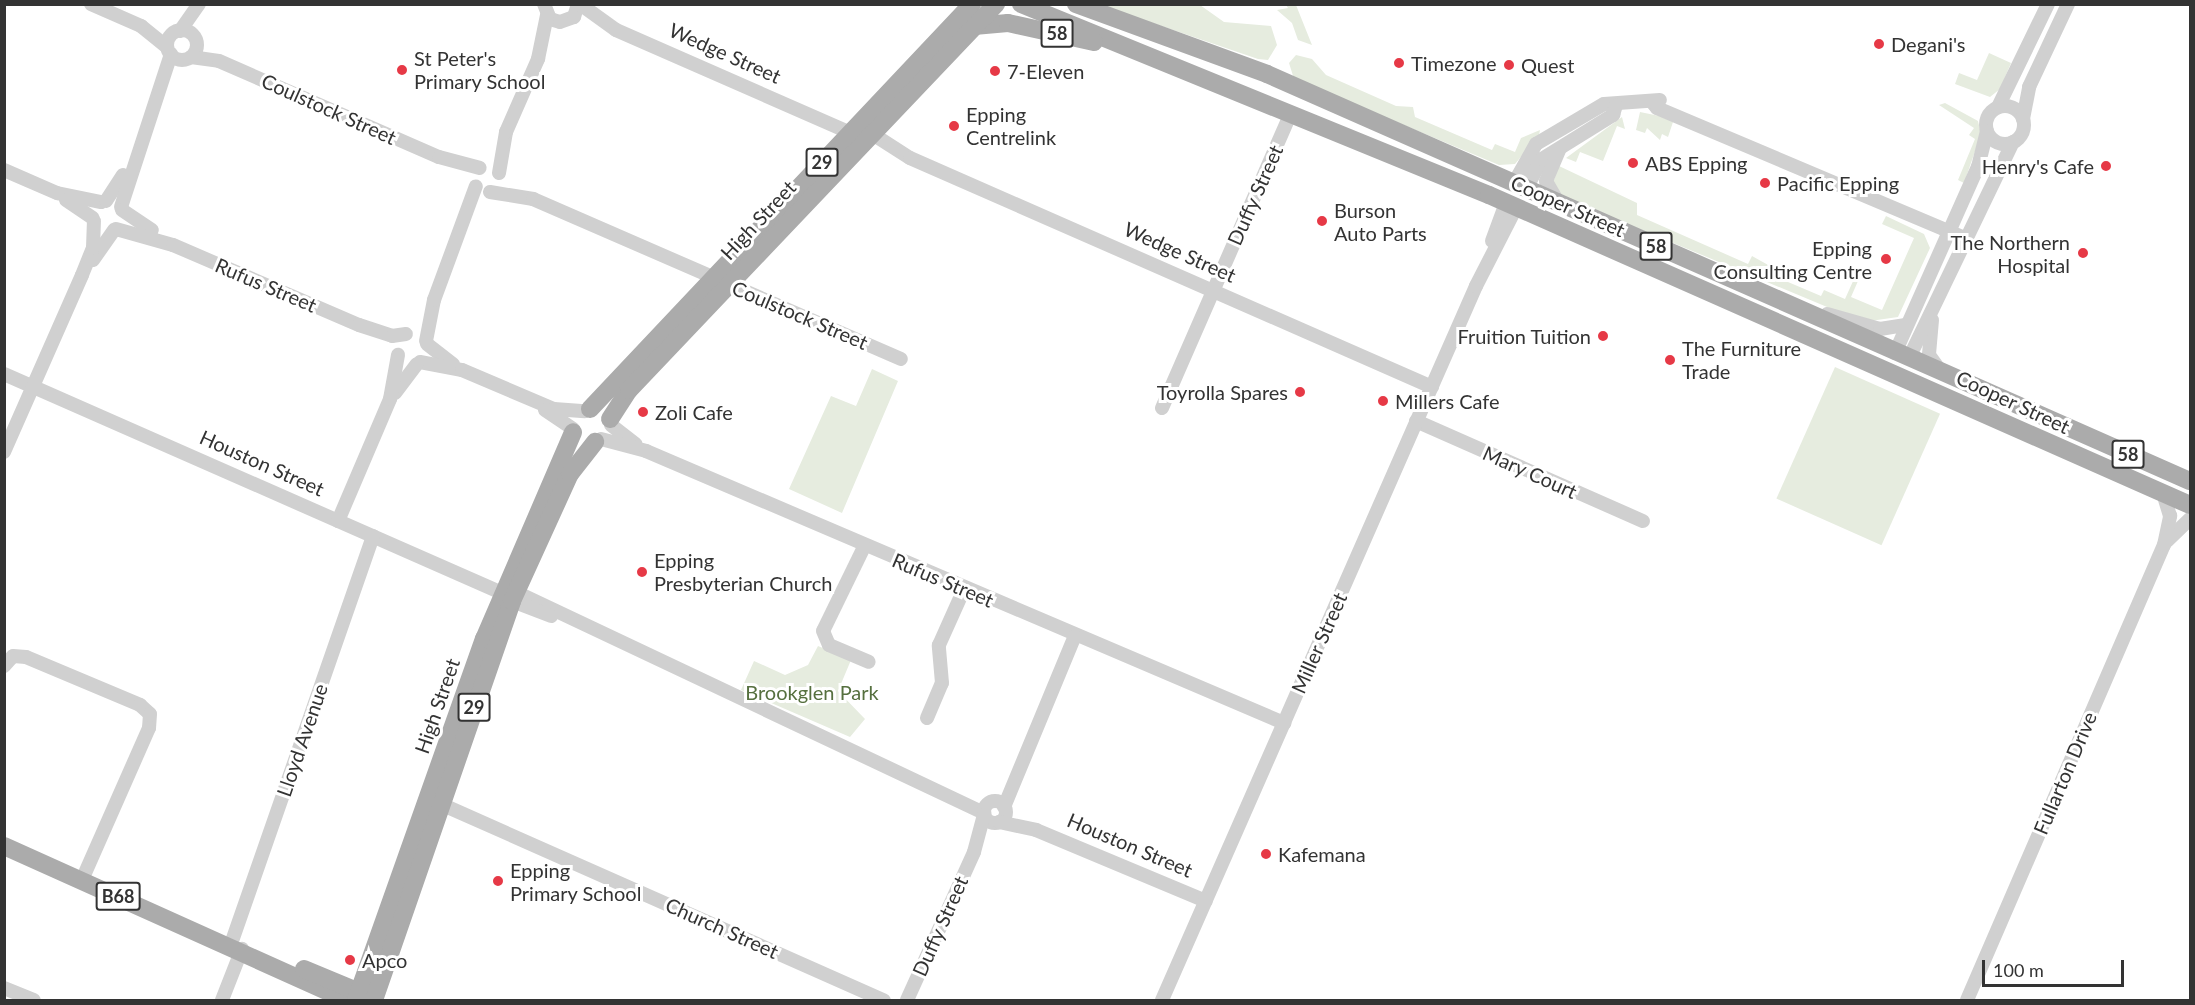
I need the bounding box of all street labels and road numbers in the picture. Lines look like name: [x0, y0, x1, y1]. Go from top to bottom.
street label: Wedge Street: [665, 18, 785, 88]
road number: 58: [1040, 18, 1074, 48]
street label: Coulstock Street: [258, 69, 400, 149]
street label: Duffy Street: [1222, 141, 1288, 249]
road number: 29: [806, 147, 838, 177]
street label: Cooper Street: [1507, 170, 1629, 242]
street label: High Street: [715, 176, 801, 264]
street label: Wedge Street: [1120, 217, 1240, 287]
road number: 58: [1640, 231, 1672, 261]
street label: Rufus Street: [212, 253, 320, 317]
street label: Coulstock Street: [729, 276, 871, 354]
street label: Cooper Street: [1952, 365, 2074, 439]
street label: Houston Street: [196, 425, 328, 501]
road number: 58: [2112, 439, 2144, 469]
street label: Mary Court: [1479, 440, 1581, 504]
street label: Rufus Street: [889, 548, 997, 612]
street label: Miller Street: [1286, 589, 1352, 697]
street label: High Street: [409, 655, 465, 757]
street label: Lloyd Avenue: [271, 680, 333, 800]
road number: 29: [458, 692, 490, 722]
street label: Fullarton Drive: [2028, 708, 2102, 838]
street label: Houston Street: [1064, 808, 1196, 882]
street label: Duffy Street: [907, 872, 973, 980]
road number: B68: [96, 881, 140, 911]
street label: Church Street: [662, 892, 782, 964]

